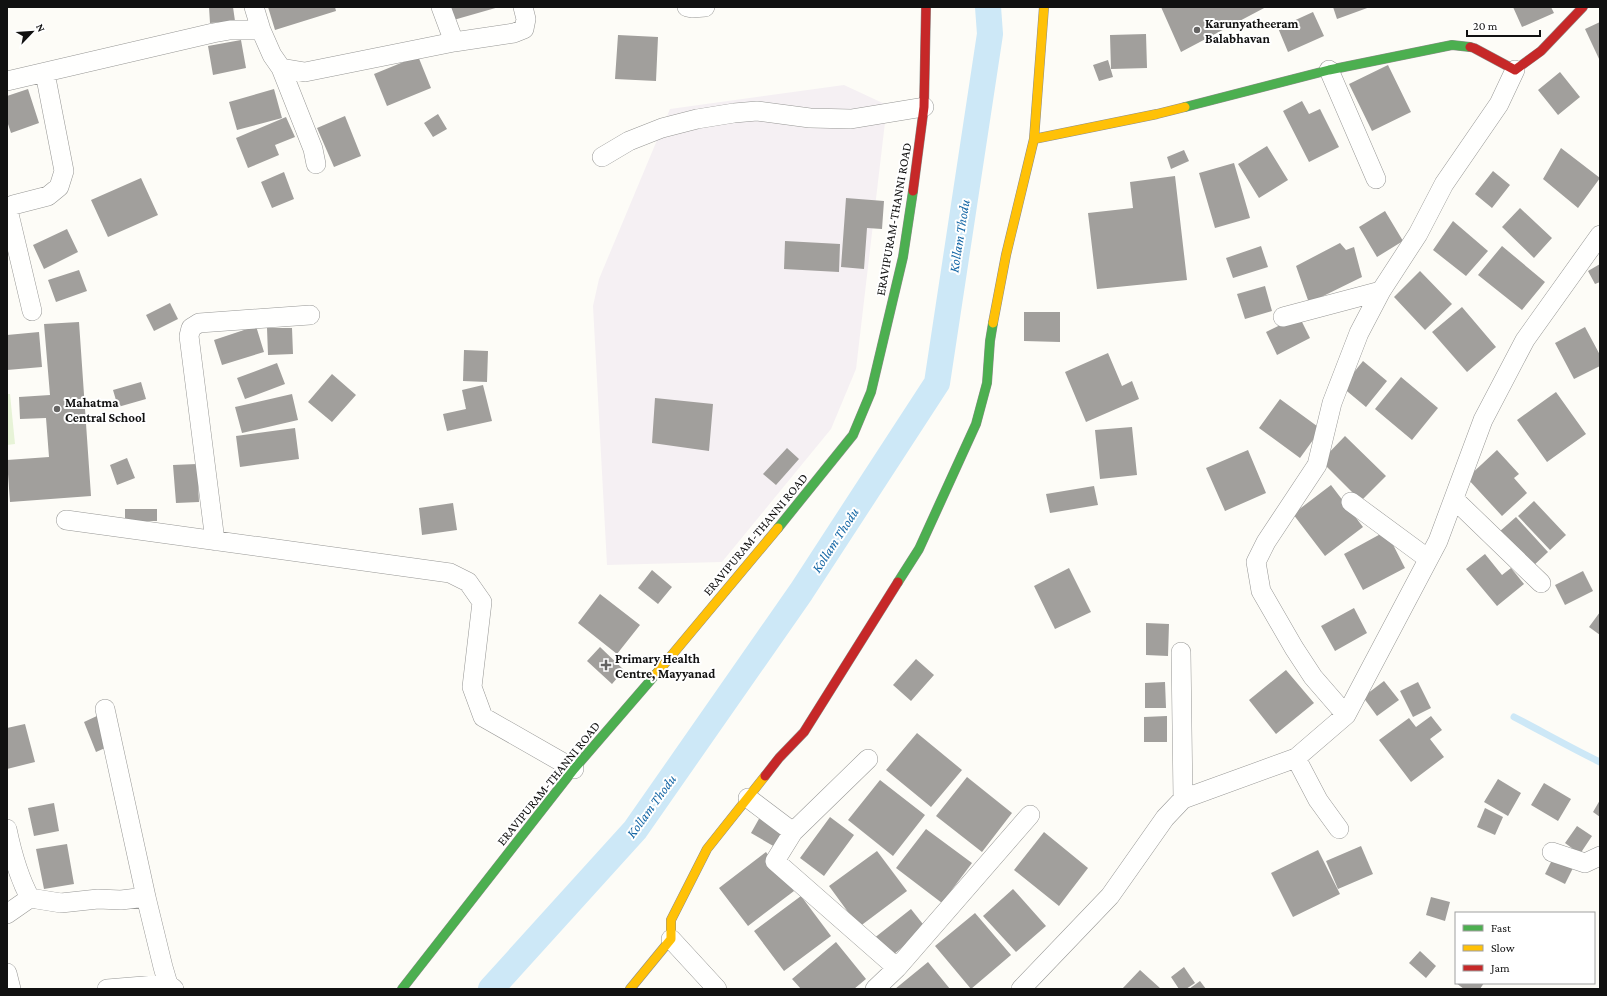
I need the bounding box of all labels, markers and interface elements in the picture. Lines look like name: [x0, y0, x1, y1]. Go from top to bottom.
north arrow: [12, 12, 52, 52]
scale bar: [1467, 12, 1540, 38]
place label: Karunyatheeram Balabhavan: [1205, 16, 1299, 46]
text: 20 m: [1473, 19, 1498, 33]
text: N: [34, 22, 48, 34]
marker: Karunyatheeram Balabhavan: [1192, 25, 1202, 35]
street label: ERAVIPURAM-THANNI ROAD: [873, 141, 914, 297]
water label: Kollam Thodu: [945, 198, 973, 274]
place label: Mahatma Central School: [65, 395, 146, 425]
marker: Mahatma Central School: [52, 404, 62, 414]
street label: ERAVIPURAM-THANNI ROAD: [700, 470, 811, 599]
water label: Kollam Thodu: [808, 505, 862, 575]
place label: Primary Health Centre, Mayyanad: [615, 651, 715, 682]
marker: Primary Health Centre, Mayyanad: [600, 659, 612, 671]
street label: ERAVIPURAM-THANNI ROAD: [494, 718, 603, 848]
water label: Kollam Thodu: [623, 771, 679, 841]
legend: [1455, 912, 1595, 984]
text: Fast: [1491, 921, 1512, 935]
text: Slow: [1491, 941, 1515, 955]
text: Jam: [1490, 961, 1510, 975]

